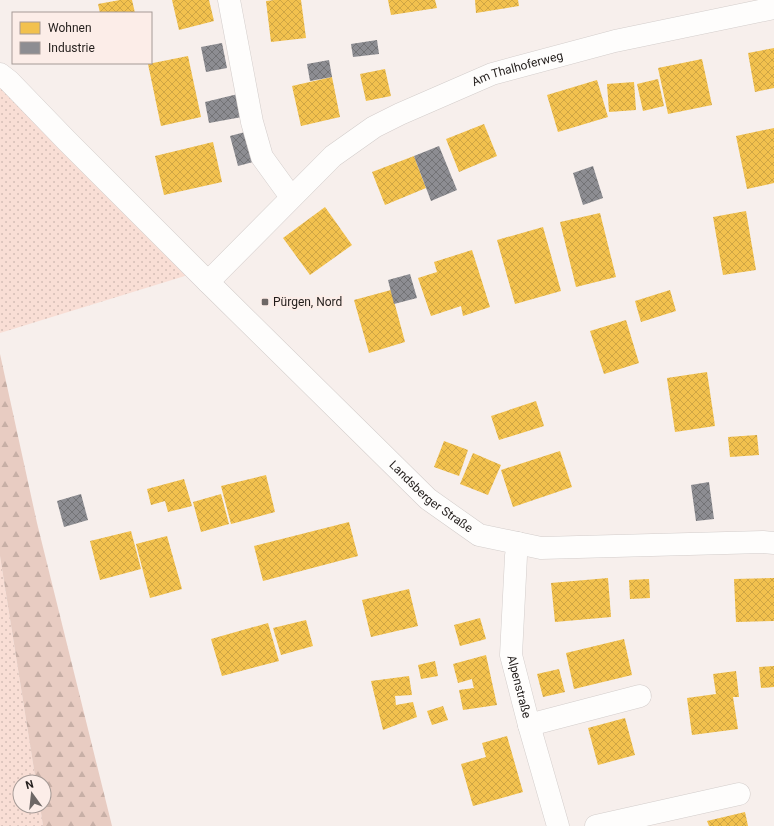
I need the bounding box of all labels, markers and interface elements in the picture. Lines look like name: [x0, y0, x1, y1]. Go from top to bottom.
legend: [12, 12, 152, 64]
text: Wohnen: [48, 21, 92, 35]
text: Industrie: [48, 41, 95, 55]
street label: Am Thalhoferweg: [470, 48, 564, 89]
place label: Pürgen, Nord: [273, 295, 342, 309]
marker: Pürgen, Nord: [260, 297, 270, 307]
street label: Landsberger Straße: [386, 458, 475, 535]
street label: Alpenstraße: [504, 654, 534, 720]
north arrow: [12, 774, 52, 814]
text: N: [24, 777, 35, 792]

